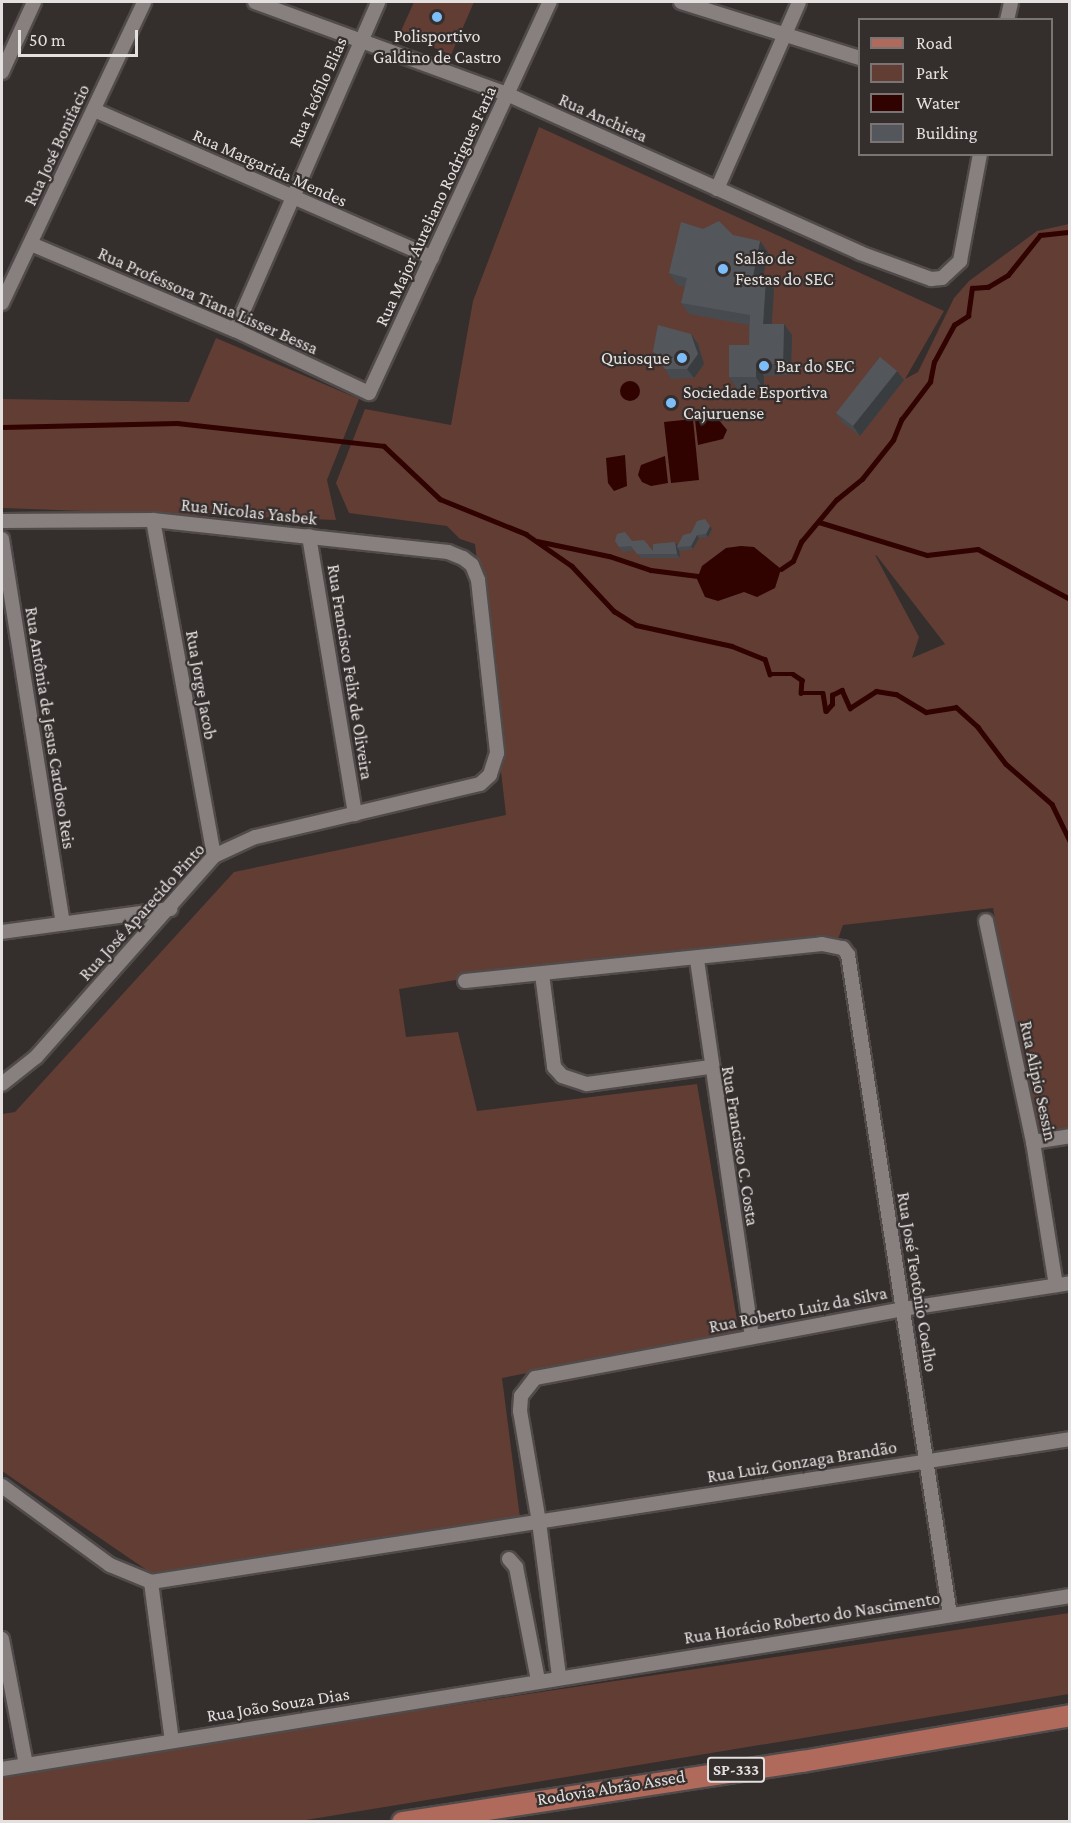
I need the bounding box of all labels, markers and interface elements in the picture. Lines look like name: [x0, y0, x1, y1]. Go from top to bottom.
marker: Polisportivo Galdino de Castro: [430, 10, 444, 24]
scale bar: [21, 18, 141, 56]
legend: [858, 18, 1053, 156]
place label: Polisportivo Galdino de Castro: [373, 26, 501, 68]
text: 50 m: [29, 30, 66, 50]
text: Road: [916, 33, 953, 53]
street label: Rua Teófilo Elias: [284, 34, 352, 150]
text: Park: [916, 63, 948, 83]
street label: Rua José Bonifacio: [19, 81, 95, 209]
street label: Rua Major Aureliano Rodrigues Faria: [371, 82, 501, 330]
street label: Rua Anchieta: [555, 89, 651, 147]
text: Water: [916, 93, 960, 113]
text: Building: [916, 123, 977, 143]
street label: Rua Margarida Mendes: [190, 124, 350, 212]
street label: Rua Professora Tiana Lisser Bessa: [94, 243, 322, 359]
place label: Salão de Festas do SEC: [735, 248, 834, 290]
marker: Salão de Festas do SEC: [716, 262, 730, 276]
place label: Quiosque: [601, 347, 670, 369]
marker: Quiosque: [675, 351, 689, 365]
place label: Bar do SEC: [776, 355, 854, 377]
marker: Bar do SEC: [757, 359, 771, 373]
place label: Sociedade Esportiva Cajuruense: [683, 382, 828, 424]
marker: Sociedade Esportiva Cajuruense: [664, 396, 678, 410]
street label: Rua Nicolas Yasbek: [180, 494, 318, 530]
street label: Rua Francisco Felix de Oliveira: [322, 563, 378, 781]
street label: Rua Antônia de Jesus Cardoso Reis: [20, 605, 80, 851]
street label: Rua Jorge Jacob: [181, 629, 221, 741]
street label: Rua José Aparecido Pinto: [75, 839, 209, 985]
street label: Rua Alipio Sessin: [1015, 1019, 1061, 1143]
street label: Rua Francisco C. Costa: [717, 1065, 763, 1227]
street label: Rua José Teotônio Coelho: [892, 1191, 942, 1373]
street label: Rua Roberto Luiz da Silva: [707, 1282, 889, 1338]
street label: Rua Luiz Gonzaga Brandão: [705, 1436, 899, 1488]
street label: Rua Horácio Roberto do Nascimento: [682, 1587, 942, 1649]
street label: Rua João Souza Dias: [205, 1683, 351, 1727]
road number: SP-333: [706, 1757, 766, 1783]
street label: Rodovia Abrão Assed: [535, 1766, 687, 1810]

